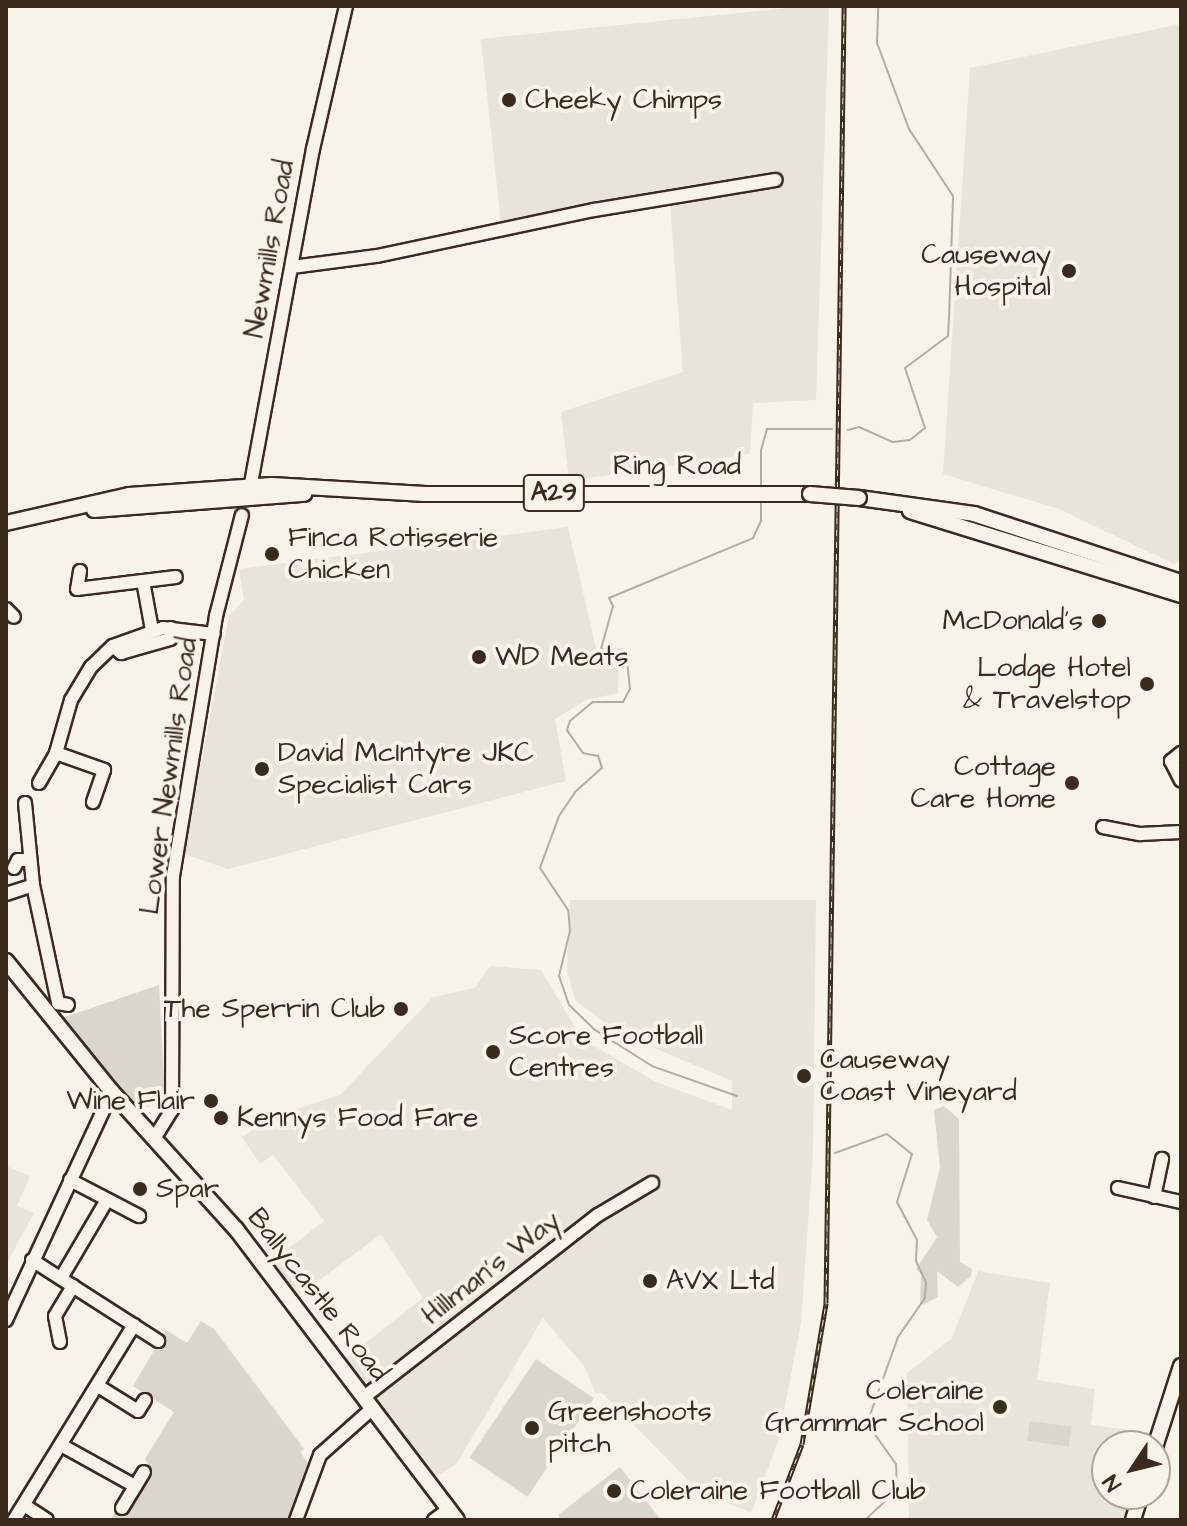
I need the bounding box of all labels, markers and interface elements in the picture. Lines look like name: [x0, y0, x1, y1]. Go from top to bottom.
place label: Cheeky Chimps: [525, 83, 722, 117]
marker: Cheeky Chimps: [500, 91, 518, 109]
street label: Newmills Road: [238, 158, 302, 340]
place label: Causeway Hospital: [921, 238, 1051, 304]
marker: Causeway Hospital: [1058, 260, 1080, 282]
street label: Ring Road: [613, 449, 741, 483]
road number: A29: [522, 471, 586, 515]
place label: Finca Rotisserie Chicken: [288, 521, 498, 587]
marker: Finca Rotisserie Chicken: [263, 545, 281, 563]
place label: McDonald's: [943, 604, 1083, 638]
marker: McDonald's: [1090, 612, 1108, 630]
street label: Lower Newmills Road: [133, 635, 205, 917]
place label: WD Meats: [495, 640, 629, 674]
marker: WD Meats: [470, 648, 488, 666]
place label: Lodge Hotel & Travelstop: [963, 651, 1131, 717]
marker: Lodge Hotel & Travelstop: [1138, 675, 1156, 693]
place label: David McIntyre JKC Specialist Cars: [278, 736, 534, 802]
place label: Cottage Care Home: [910, 750, 1056, 816]
marker: David McIntyre JKC Specialist Cars: [253, 760, 271, 778]
marker: Cottage Care Home: [1063, 774, 1081, 792]
place label: The Sperrin Club: [164, 992, 385, 1026]
marker: The Sperrin Club: [392, 1000, 410, 1018]
place label: Score Football Centres: [509, 1019, 703, 1085]
marker: Score Football Centres: [484, 1043, 502, 1061]
place label: Causeway Coast Vineyard: [820, 1043, 1017, 1109]
marker: Causeway Coast Vineyard: [795, 1067, 813, 1085]
place label: Wine Flair: [66, 1084, 195, 1118]
marker: Wine Flair: [202, 1092, 220, 1110]
place label: Kennys Food Fare: [237, 1101, 478, 1135]
marker: Kennys Food Fare: [212, 1109, 230, 1127]
place label: Spar: [156, 1172, 219, 1206]
marker: Spar: [131, 1180, 149, 1198]
street label: Ballycastle Road: [240, 1202, 396, 1388]
street label: Hillman's Way: [415, 1204, 567, 1332]
place label: AVX Ltd: [666, 1264, 775, 1298]
marker: AVX Ltd: [641, 1272, 659, 1290]
place label: Coleraine Grammar School: [765, 1374, 984, 1440]
place label: Greenshoots pitch: [548, 1395, 712, 1461]
marker: Coleraine Grammar School: [991, 1398, 1009, 1416]
marker: Greenshoots pitch: [523, 1419, 541, 1437]
north arrow: [1091, 1430, 1171, 1510]
text: N: [1096, 1468, 1129, 1497]
place label: Coleraine Football Club: [630, 1474, 926, 1508]
marker: Coleraine Football Club: [605, 1482, 623, 1500]

